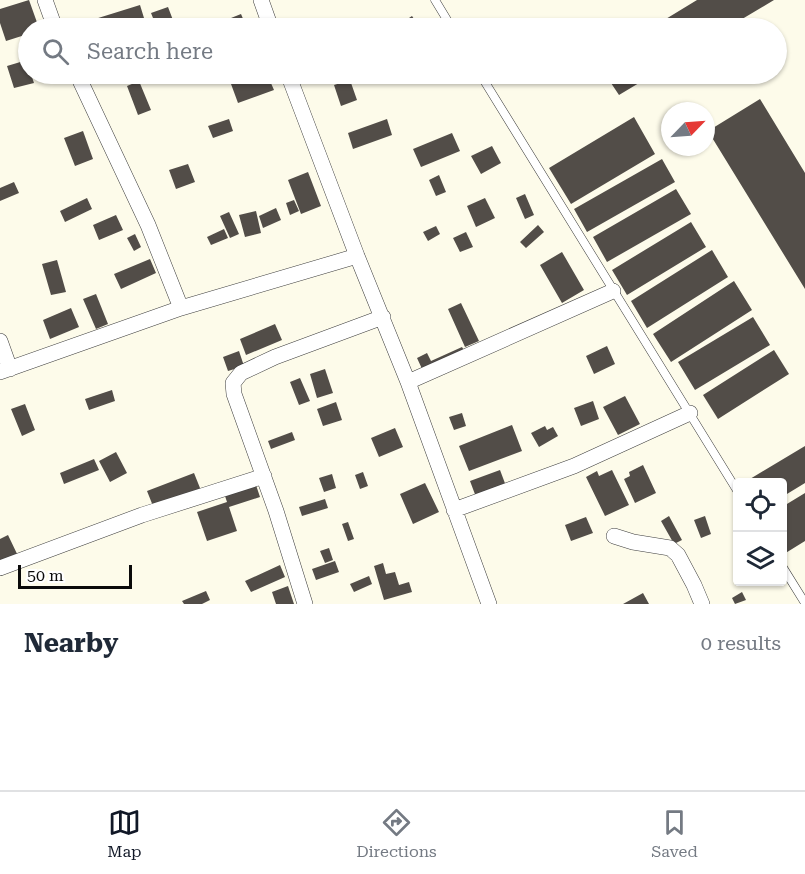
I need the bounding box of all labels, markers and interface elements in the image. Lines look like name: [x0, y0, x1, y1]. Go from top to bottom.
search box: [18, 18, 787, 84]
icon: search: [39, 35, 72, 68]
text: Search here: [87, 39, 213, 64]
north arrow: [661, 102, 715, 156]
map controls: [733, 478, 787, 586]
button: locate: [733, 478, 787, 532]
button: layers: [733, 532, 787, 586]
scale bar: [18, 562, 132, 590]
text: 50 m: [27, 566, 64, 585]
text: Nearby: [24, 628, 118, 658]
text: 0 results: [701, 631, 781, 655]
tab: Map: [107, 806, 142, 861]
tab: Directions: [356, 806, 437, 861]
tab: Saved: [651, 806, 698, 861]

